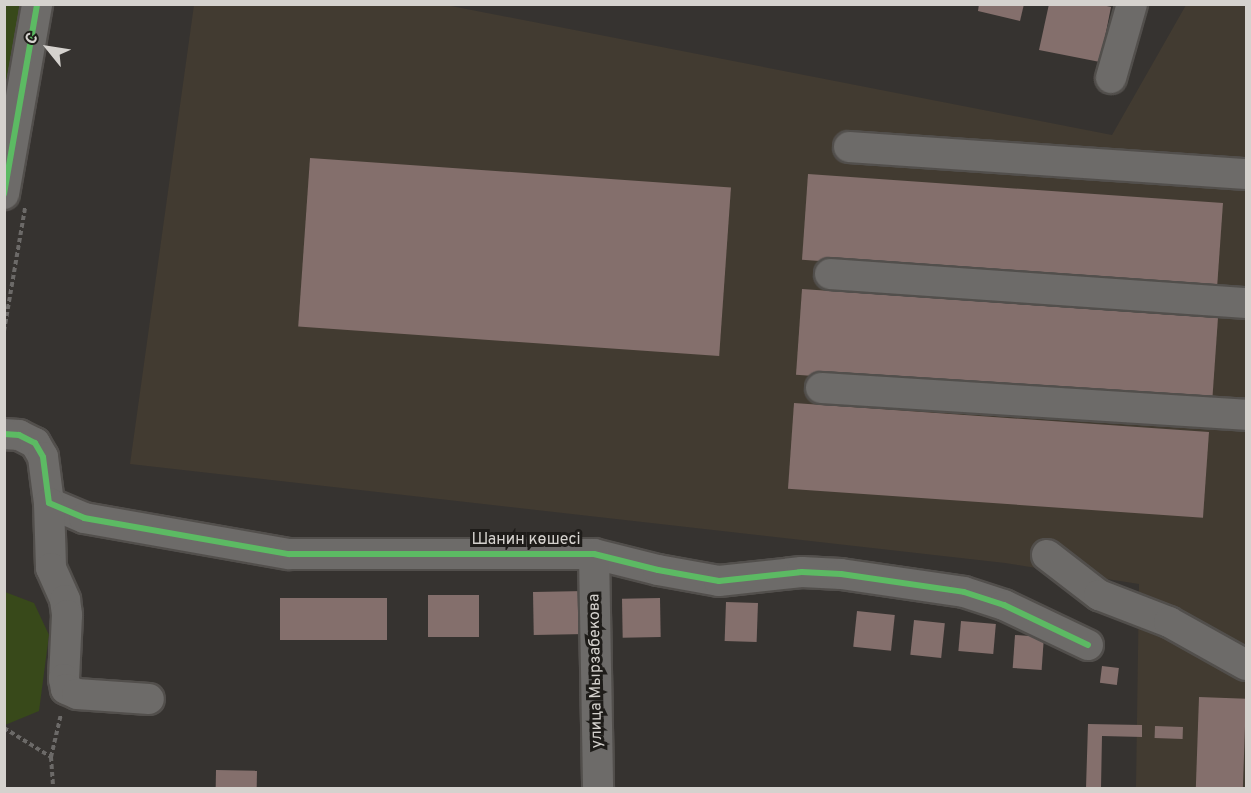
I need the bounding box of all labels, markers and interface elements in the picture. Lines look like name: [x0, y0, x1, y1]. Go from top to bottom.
north arrow: [18, 18, 78, 78]
text: С: [21, 30, 44, 48]
street label: Шанин көшесі: [471, 530, 581, 550]
street label: улица Мырзабекова: [585, 593, 607, 749]

